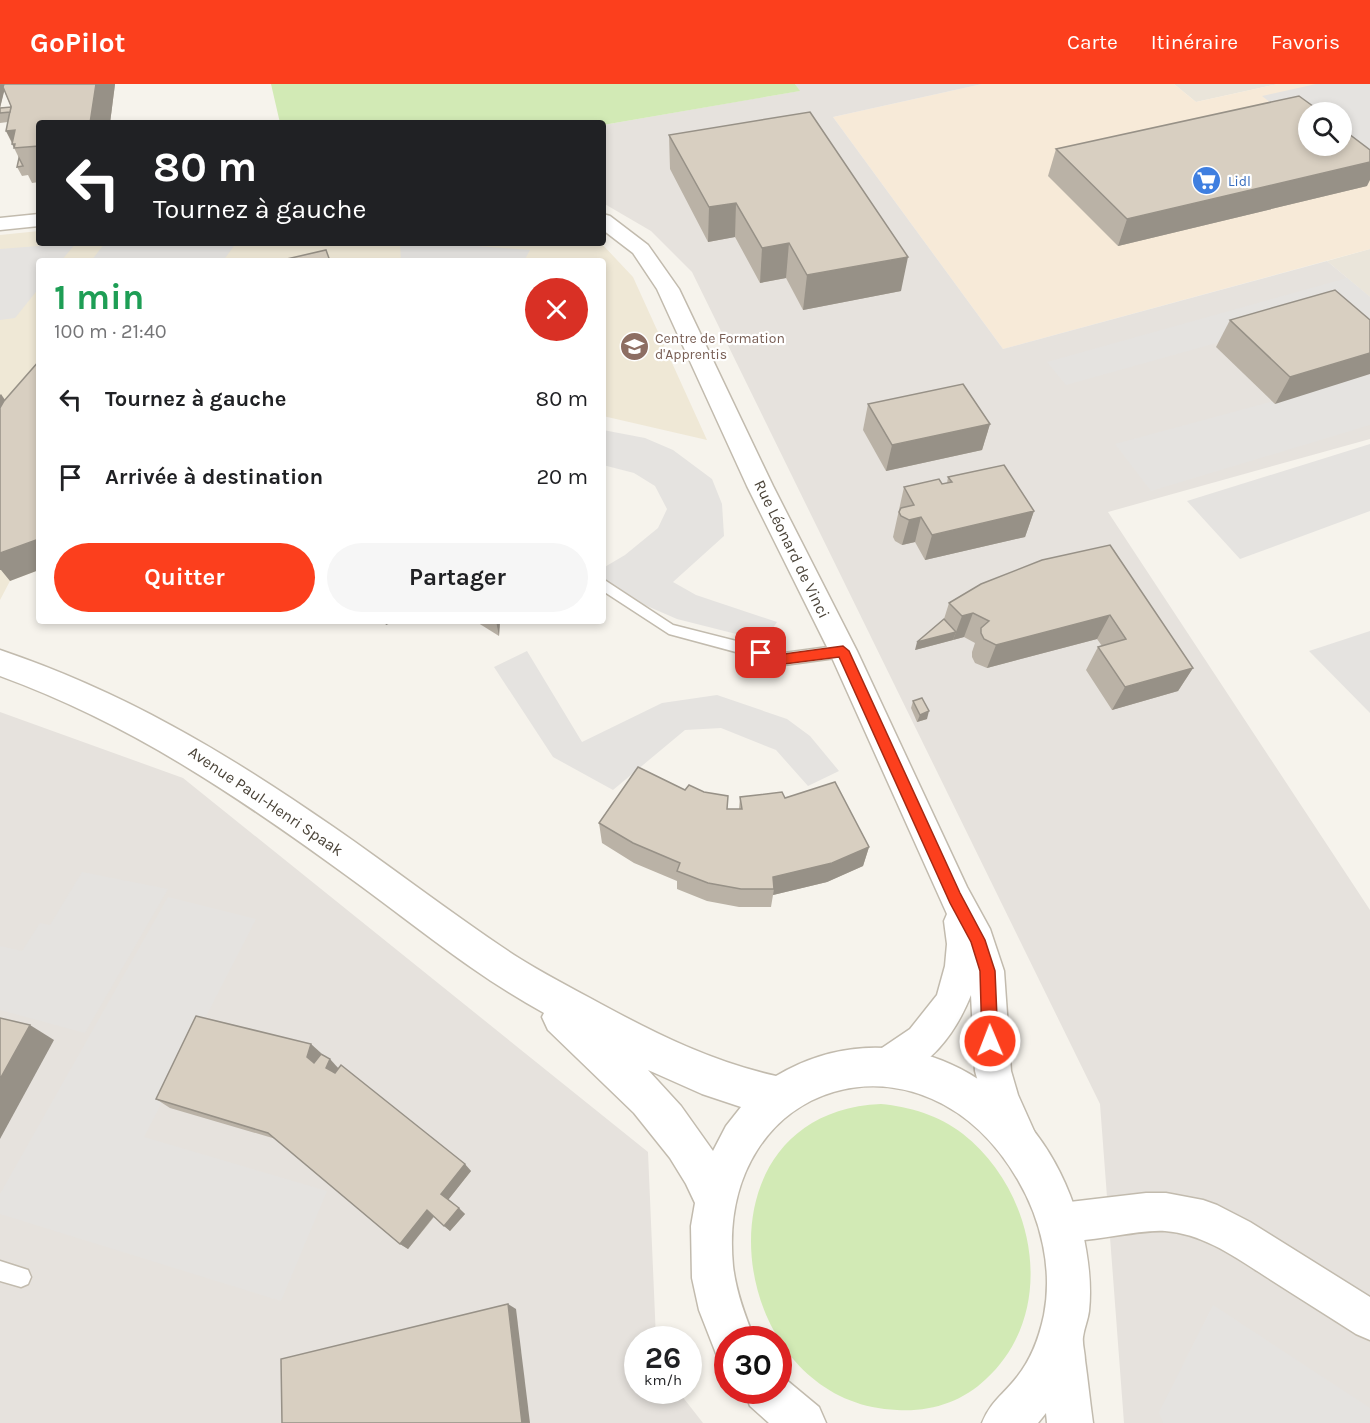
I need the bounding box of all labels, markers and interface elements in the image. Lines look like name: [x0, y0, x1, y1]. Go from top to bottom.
text: GoPilot: [30, 26, 126, 59]
text: Carte: [1067, 30, 1118, 54]
text: Itinéraire: [1151, 30, 1238, 54]
text: Favoris: [1271, 30, 1340, 54]
map controls: [1298, 102, 1352, 156]
button: search: [1298, 102, 1352, 156]
text: 80 m: [153, 142, 257, 192]
icon: left: [54, 144, 132, 222]
supermarket icon: Lidl: [1191, 165, 1223, 197]
place label: Lidl: [1228, 173, 1251, 190]
text: Tournez à gauche: [153, 193, 366, 225]
text: 1 min: [54, 276, 144, 318]
button: close: [525, 278, 588, 341]
text: 100 m · 21:40: [54, 320, 167, 343]
school or university icon: Centre de Formation d'Apprentis: [618, 330, 650, 362]
place label: Centre de Formation d'Apprentis: [655, 330, 785, 363]
icon: left: [54, 383, 87, 416]
text: Tournez à gauche: [105, 386, 286, 412]
text: 80 m: [536, 386, 588, 412]
icon: arrive: [54, 461, 87, 494]
text: Arrivée à destination: [105, 464, 323, 490]
text: 20 m: [536, 464, 588, 490]
street label: Rue Léonard de Vinci: [750, 477, 834, 621]
button: Quitter: [54, 543, 315, 612]
button: Partager: [327, 543, 588, 612]
pin: [735, 627, 786, 678]
icon: arrive: [744, 636, 777, 669]
street label: Avenue Paul-Henri Spaak: [185, 742, 347, 860]
position arrow: [958, 1009, 1022, 1073]
speed limit sign: 30: [714, 1326, 792, 1404]
text: 26: [645, 1340, 681, 1376]
text: km/h: [644, 1371, 682, 1389]

